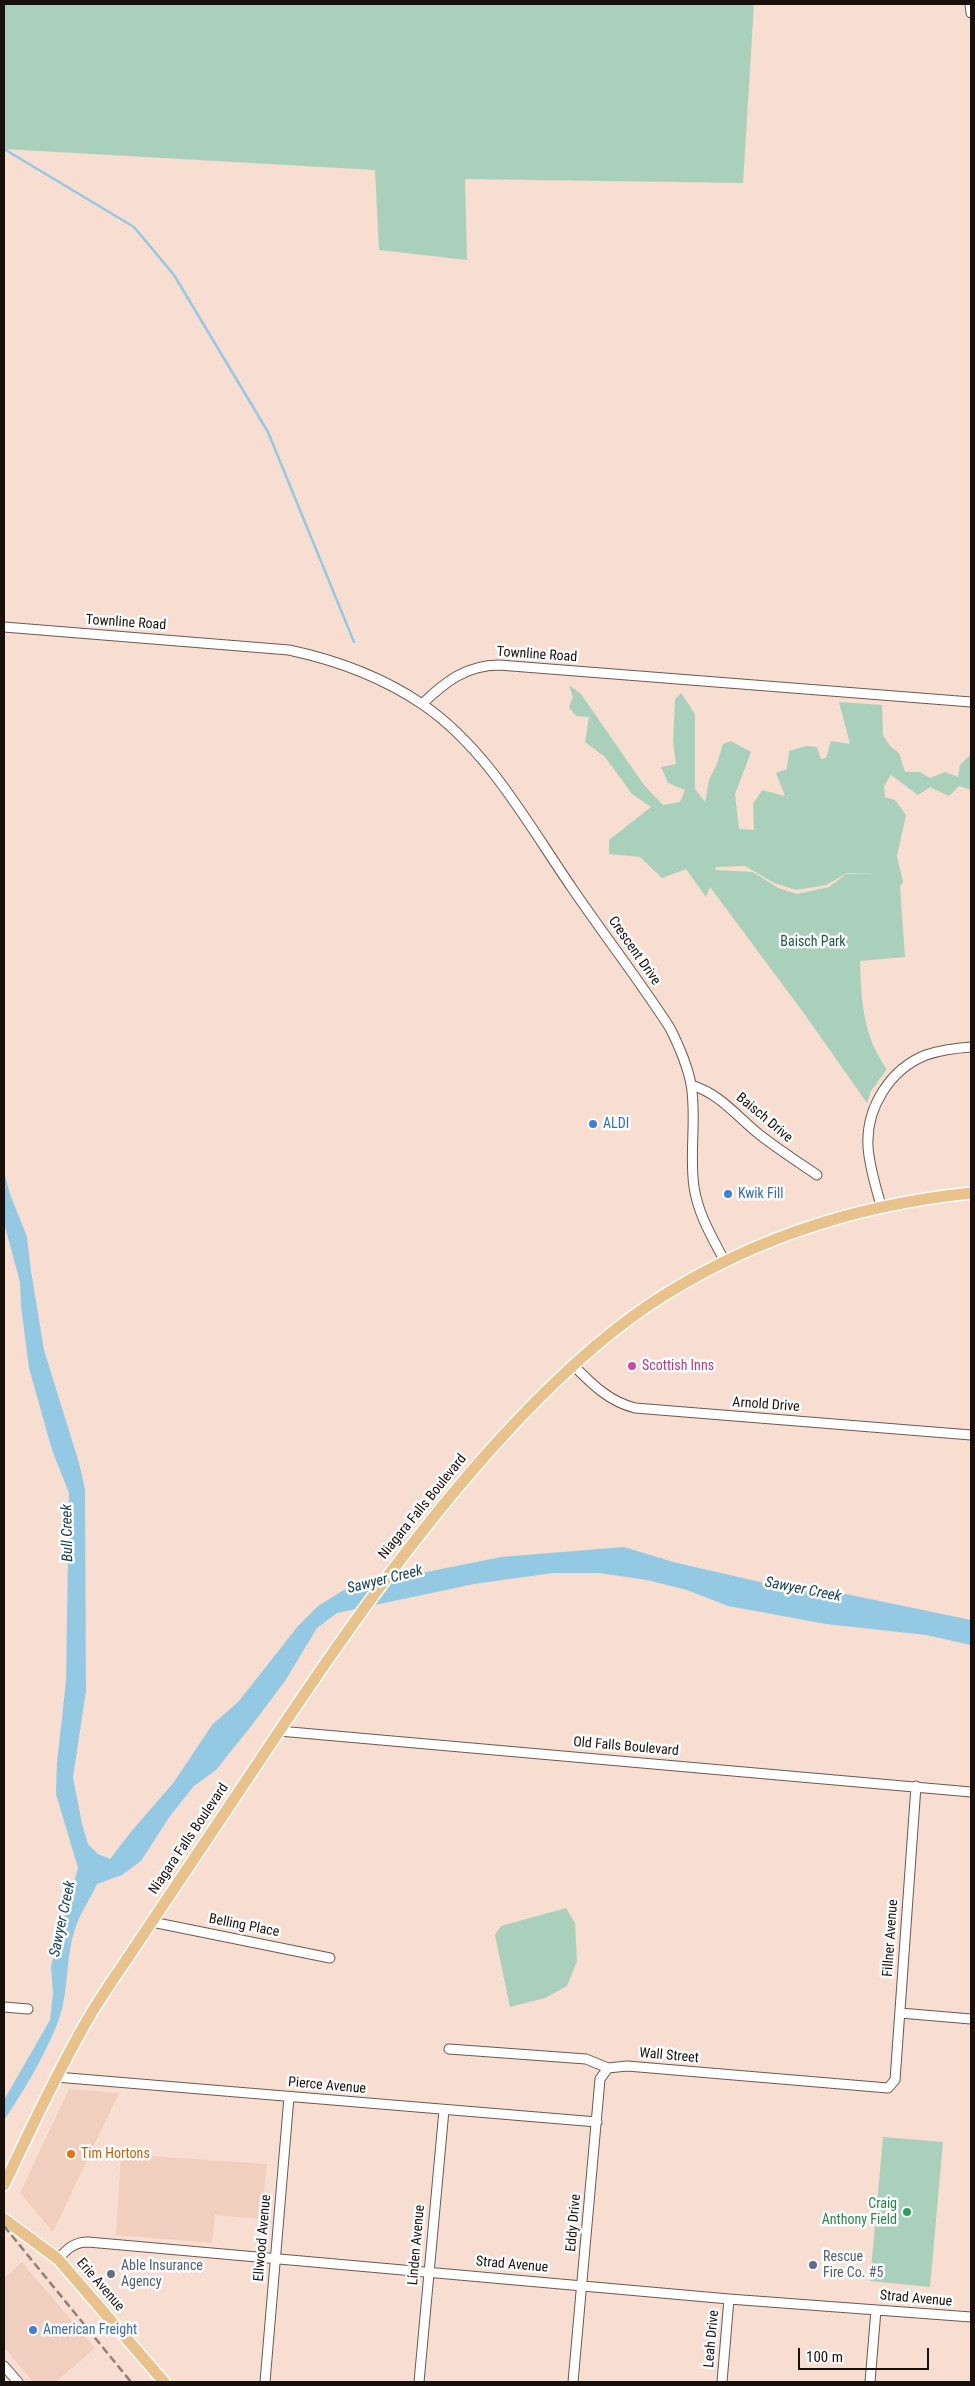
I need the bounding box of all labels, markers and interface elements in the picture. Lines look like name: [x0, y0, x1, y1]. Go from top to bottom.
street label: Townline Road: [85, 612, 167, 634]
street label: Townline Road: [496, 644, 578, 666]
street label: Crescent Drive: [604, 913, 664, 989]
park label: Baisch Park: [780, 934, 846, 950]
street label: Baisch Drive: [732, 1090, 796, 1146]
place label: ALDI: [603, 1116, 629, 1132]
marker: ALDI: [587, 1118, 599, 1130]
place label: Kwik Fill: [738, 1186, 783, 1202]
marker: Kwik Fill: [722, 1188, 734, 1200]
place label: Scottish Inns: [642, 1358, 714, 1374]
marker: Scottish Inns: [626, 1360, 638, 1372]
street label: Arnold Drive: [732, 1394, 800, 1416]
street label: Niagara Falls Boulevard: [376, 1451, 470, 1563]
water label: Bull Creek: [58, 1504, 78, 1562]
water label: Sawyer Creek: [345, 1562, 425, 1598]
water label: Sawyer Creek: [763, 1574, 843, 1606]
street label: Old Falls Boulevard: [573, 1734, 679, 1760]
street label: Niagara Falls Boulevard: [146, 1780, 232, 1898]
water label: Sawyer Creek: [46, 1879, 80, 1959]
street label: Fillner Avenue: [880, 1899, 902, 1977]
street label: Belling Place: [207, 1911, 281, 1941]
street label: Wall Street: [639, 2045, 699, 2067]
street label: Pierce Avenue: [287, 2074, 367, 2098]
place label: Tim Hortons: [81, 2146, 150, 2162]
marker: Tim Hortons: [65, 2148, 77, 2160]
street label: Ellwood Avenue: [251, 2194, 275, 2282]
street label: Eddy Drive: [563, 2194, 585, 2252]
place label: Craig Anthony Field: [822, 2196, 897, 2228]
street label: Linden Avenue: [405, 2204, 429, 2286]
marker: Craig Anthony Field: [901, 2206, 913, 2218]
place label: Rescue Fire Co. #5: [823, 2249, 883, 2282]
street label: Strad Avenue: [475, 2253, 549, 2277]
street label: Erie Avenue: [72, 2255, 128, 2315]
place label: Able Insurance Agency: [121, 2258, 203, 2290]
marker: Rescue Fire Co. #5: [807, 2259, 819, 2271]
marker: Able Insurance Agency: [105, 2268, 117, 2280]
street label: Strad Avenue: [879, 2287, 953, 2311]
street label: Leah Drive: [701, 2309, 723, 2369]
place label: American Freight: [43, 2322, 137, 2338]
marker: American Freight: [27, 2324, 39, 2336]
scale bar: [800, 2338, 931, 2370]
text: 100 m: [806, 2348, 843, 2366]

